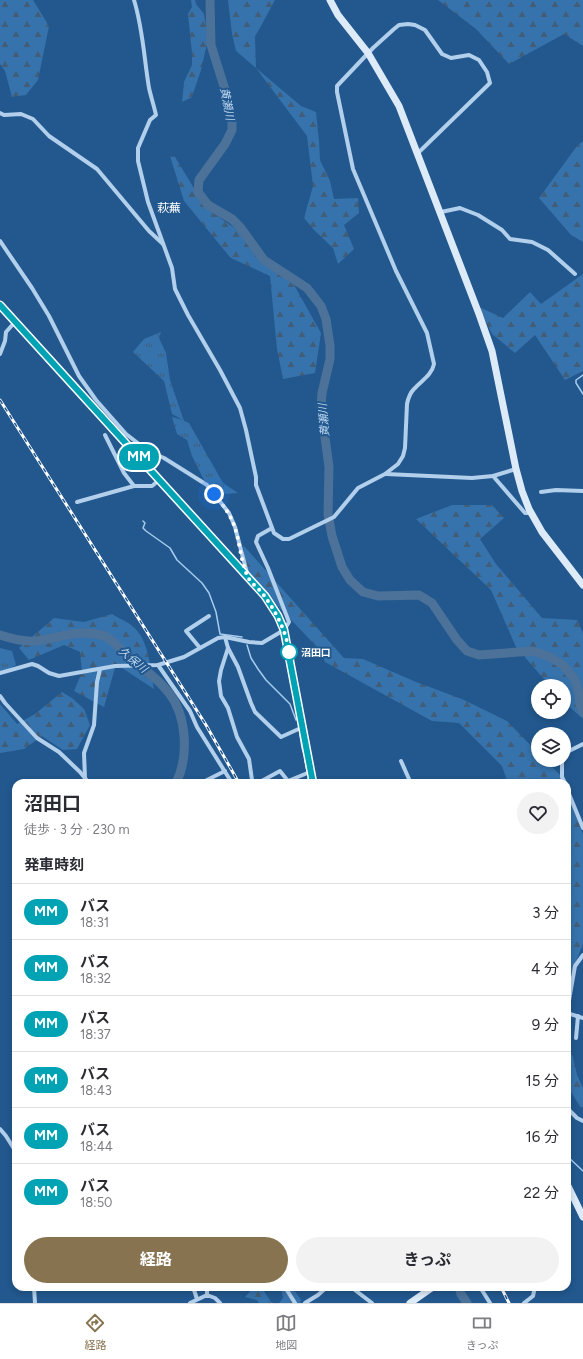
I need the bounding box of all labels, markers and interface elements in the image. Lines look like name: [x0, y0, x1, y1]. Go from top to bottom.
water label: 黄瀬川: [217, 87, 237, 122]
district label: 萩蕪: [157, 201, 181, 215]
water label: 黄瀬川: [316, 402, 332, 437]
line badge: MM: [121, 444, 157, 470]
text: MM: [127, 448, 151, 465]
your location: [204, 484, 224, 504]
marker: 沼田口: [280, 643, 298, 661]
water label: 久保川: [116, 644, 151, 676]
place label: 沼田口: [301, 646, 331, 659]
map controls: [531, 679, 571, 767]
button: locate: [531, 679, 571, 719]
button: layers: [531, 727, 571, 767]
text: 沼田口: [24, 792, 81, 815]
button: heart: [517, 792, 559, 834]
text: 徒歩 · 3 分 · 230 m: [24, 822, 130, 837]
text: 発車時刻: [24, 856, 84, 874]
text: バス: [80, 897, 110, 915]
text: MM: [34, 903, 58, 920]
text: 3 分: [532, 904, 559, 922]
text: 18:31: [80, 915, 109, 930]
text: バス: [80, 953, 110, 971]
text: MM: [34, 959, 58, 976]
text: 4 分: [531, 960, 559, 978]
text: 18:32: [80, 971, 111, 986]
text: バス: [80, 1009, 110, 1027]
text: MM: [34, 1015, 58, 1032]
text: 9 分: [532, 1016, 559, 1034]
text: 18:37: [80, 1027, 111, 1042]
text: バス: [80, 1065, 110, 1083]
text: MM: [34, 1071, 58, 1088]
text: 15 分: [525, 1072, 559, 1090]
text: 18:43: [80, 1083, 112, 1098]
text: バス: [80, 1121, 110, 1139]
text: MM: [34, 1127, 58, 1144]
text: 16 分: [526, 1128, 559, 1146]
text: 18:44: [80, 1139, 113, 1154]
text: バス: [80, 1177, 110, 1195]
text: MM: [34, 1183, 58, 1200]
text: 22 分: [524, 1184, 559, 1202]
text: 18:50: [80, 1195, 112, 1210]
button: 経路: [24, 1237, 288, 1283]
button: きっぷ: [296, 1237, 559, 1283]
tab: 経路: [84, 1312, 106, 1352]
tab: 地図: [275, 1312, 297, 1352]
tab: きっぷ: [466, 1312, 499, 1352]

